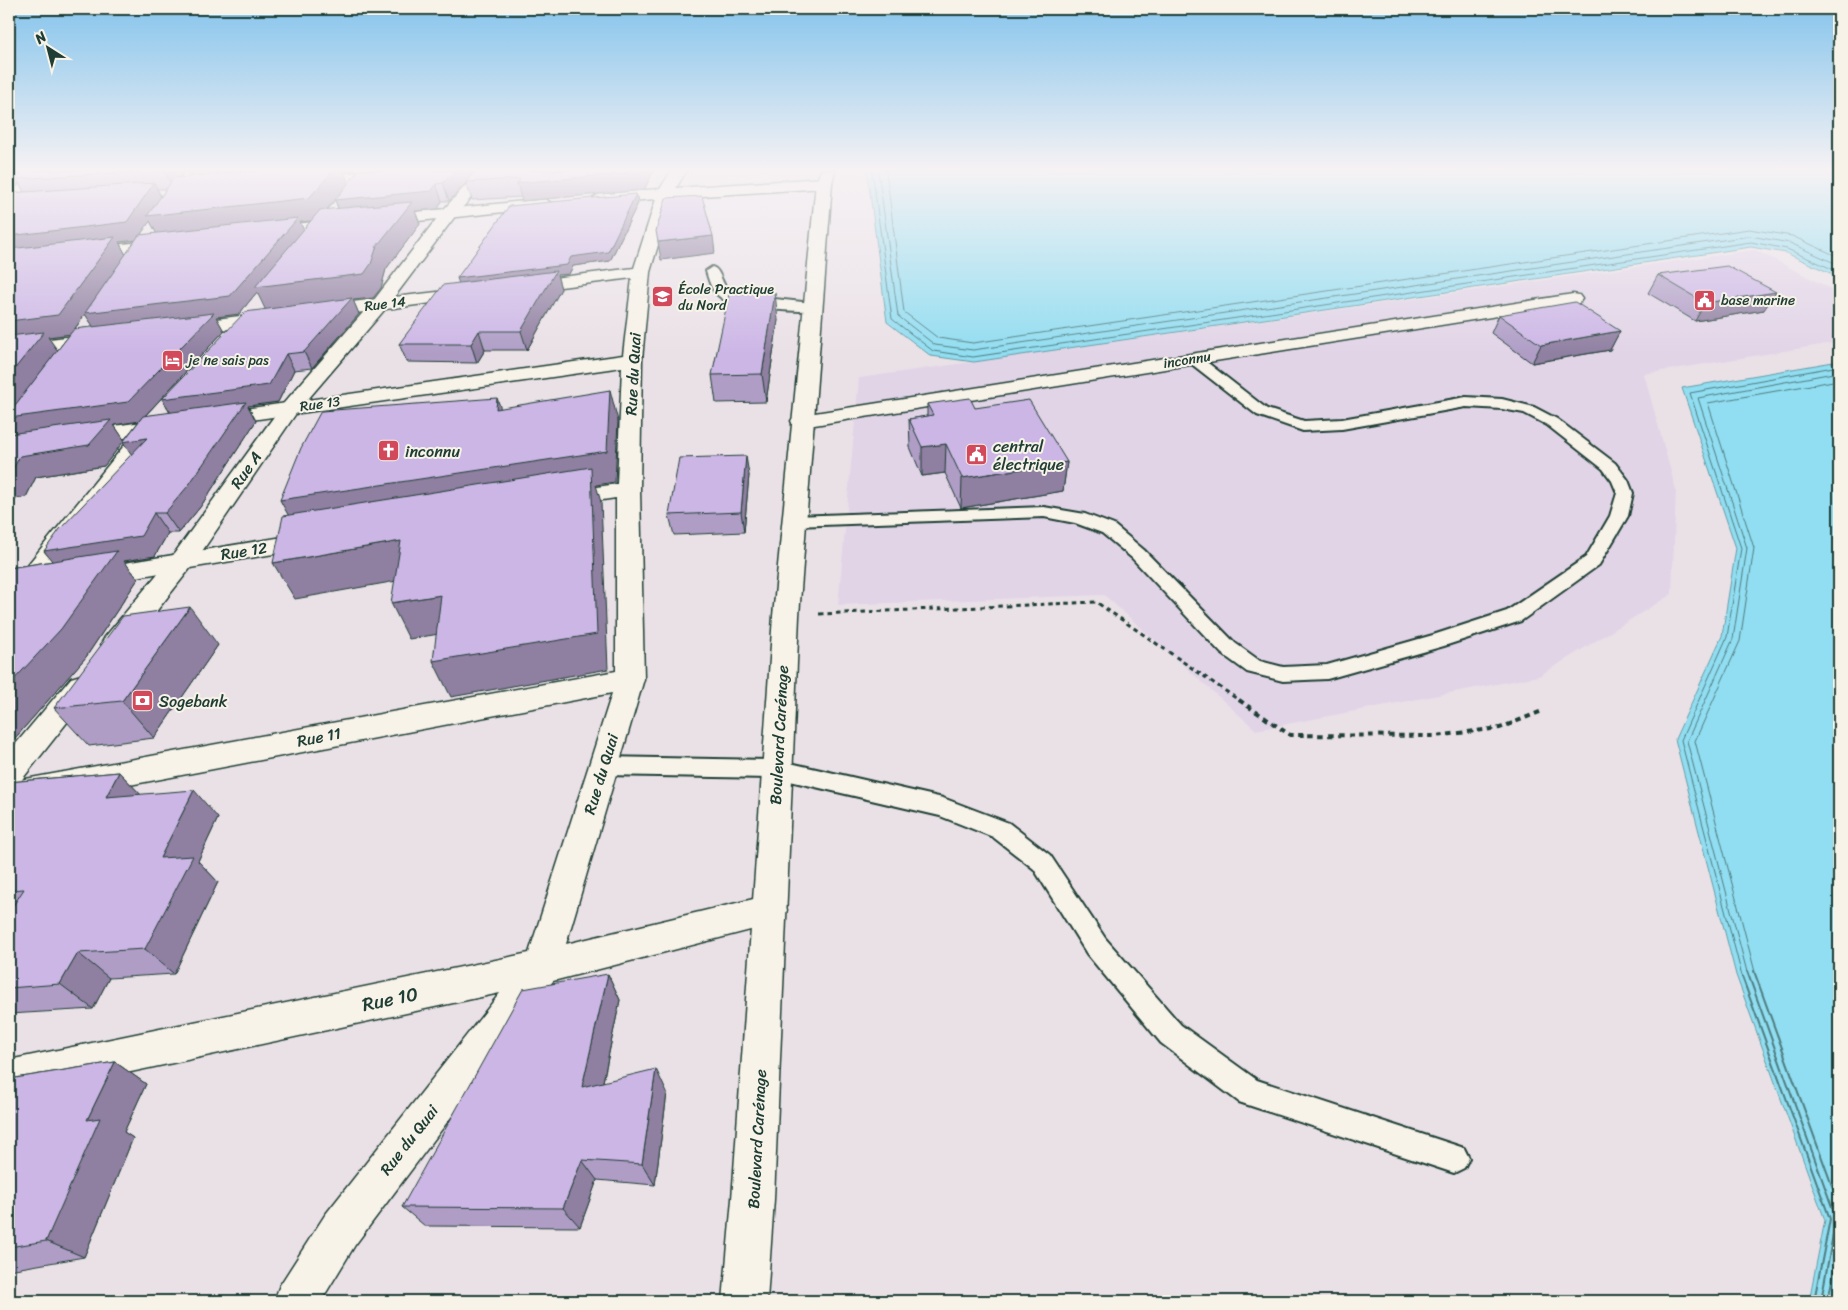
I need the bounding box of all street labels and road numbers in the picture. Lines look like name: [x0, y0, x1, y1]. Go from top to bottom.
street label: Rue 14: [363, 289, 407, 319]
street label: Rue du Quai: [616, 331, 650, 416]
street label: inconnu: [1161, 344, 1213, 376]
street label: Rue 13: [298, 389, 342, 419]
street label: Rue A: [222, 445, 270, 495]
street label: Rue 12: [219, 533, 269, 569]
street label: Boulevard Carénage: [761, 665, 797, 805]
street label: Rue 11: [294, 719, 344, 755]
street label: Rue du Quai: [575, 729, 627, 818]
street label: Rue 10: [359, 977, 421, 1021]
street label: Boulevard Carénage: [739, 1069, 775, 1209]
street label: Rue du Quai: [372, 1098, 446, 1182]

